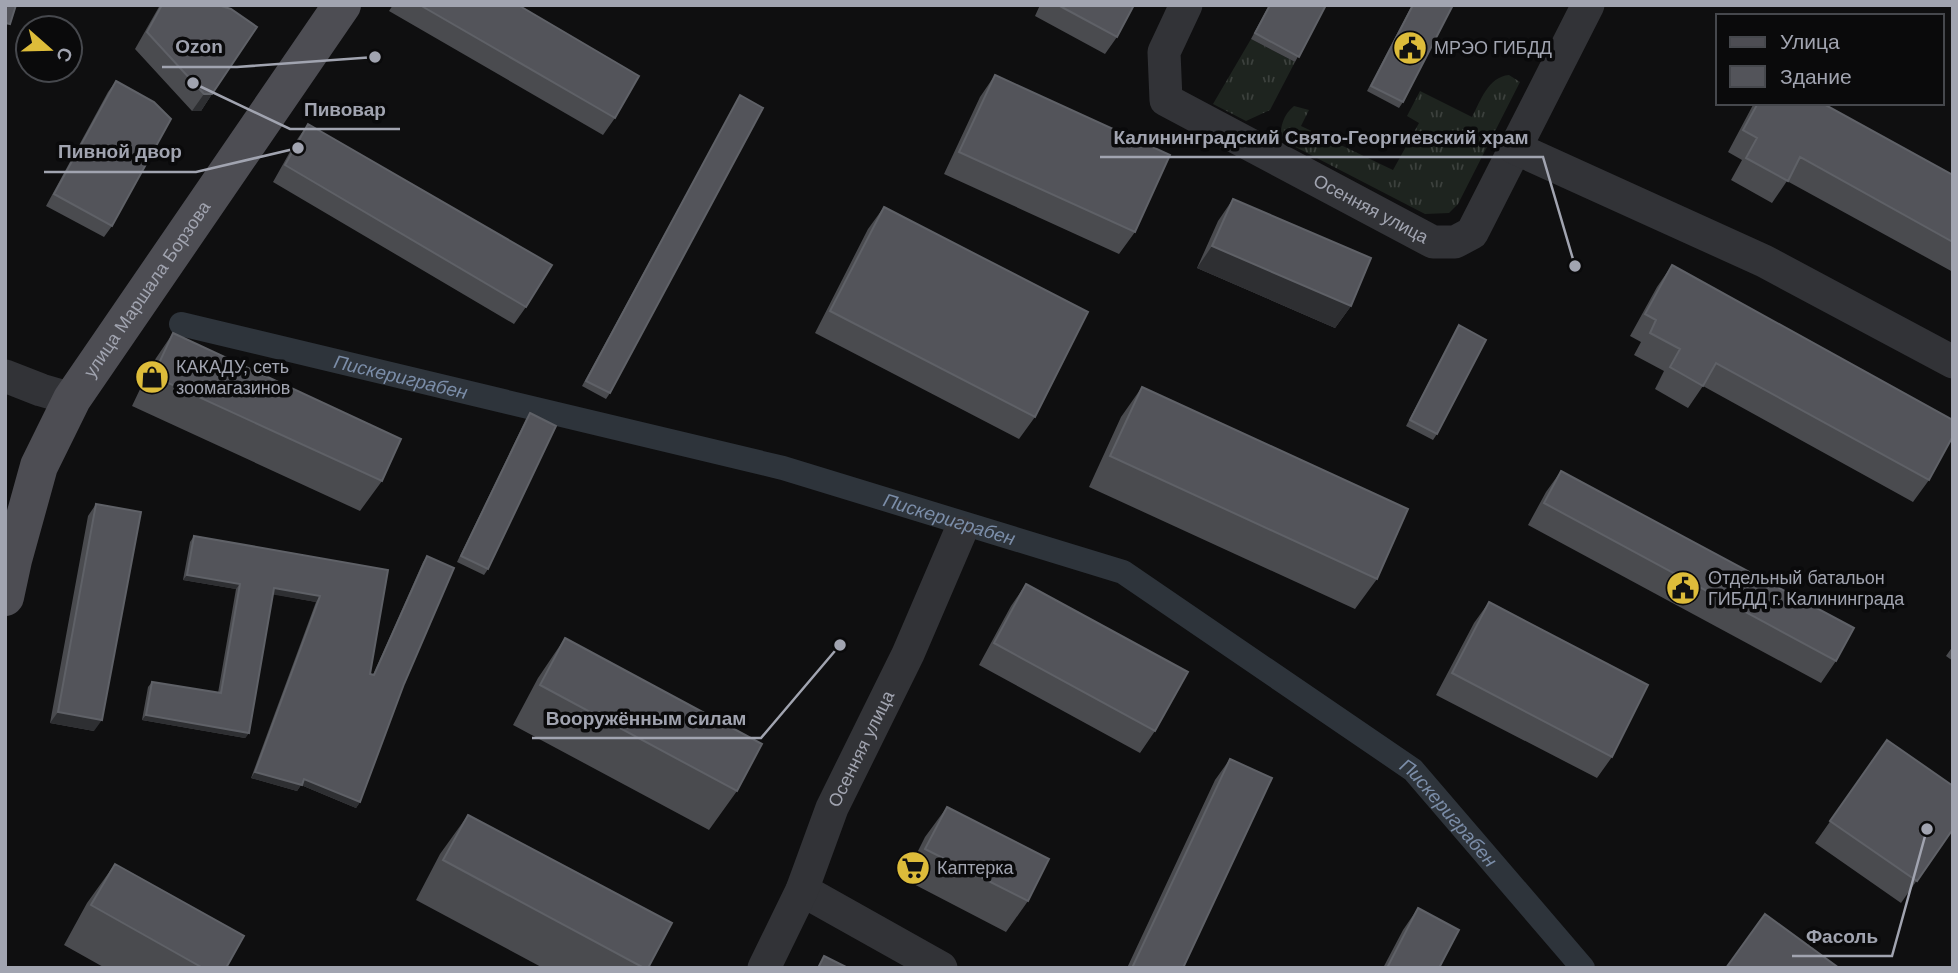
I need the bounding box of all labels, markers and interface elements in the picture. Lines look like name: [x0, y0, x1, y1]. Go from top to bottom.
north arrow: [14, 14, 84, 84]
legend: [1716, 14, 1944, 105]
callout: Ozon: [162, 27, 237, 67]
public building icon: МРЭО ГИБДД: [1391, 29, 1429, 67]
text: Улица: [1780, 30, 1840, 53]
text: Ozon: [175, 36, 223, 57]
place label: МРЭО ГИБДД: [1434, 38, 1552, 58]
text: С: [52, 45, 77, 65]
text: Здание: [1780, 65, 1852, 88]
callout: Пивовар: [290, 89, 400, 129]
text: Пивовар: [304, 99, 386, 120]
callout: Калининградский Свято-Георгиевский храм: [1100, 117, 1543, 157]
text: Калининградский Свято-Георгиевский храм: [1113, 127, 1529, 148]
callout: Пивной двор: [44, 132, 196, 172]
text: Пивной двор: [58, 141, 182, 162]
street label: Осенняя улица: [1310, 170, 1433, 248]
street label: улица Маршала Борзова: [80, 197, 215, 381]
water label: Пискериграбен: [332, 350, 470, 403]
place label: КАКАДУ, сеть зоомагазинов: [176, 357, 290, 398]
shop icon: КАКАДУ, сеть зоомагазинов: [133, 358, 171, 396]
water label: Пискериграбен: [881, 489, 1018, 549]
place label: Отдельный батальон ГИБДД г. Калининграда: [1708, 568, 1905, 609]
public building icon: Отдельный батальон ГИБДД г. Калининграда: [1664, 569, 1702, 607]
street label: Осенняя улица: [824, 687, 899, 810]
callout: Вооружённым силам: [532, 698, 761, 738]
text: Вооружённым силам: [546, 708, 746, 729]
water label: Пискериграбен: [1396, 754, 1502, 871]
supermarket icon: Каптерка: [894, 849, 932, 887]
place label: Каптерка: [937, 858, 1015, 878]
callout: Фасоль: [1792, 916, 1892, 956]
text: Фасоль: [1806, 926, 1878, 947]

